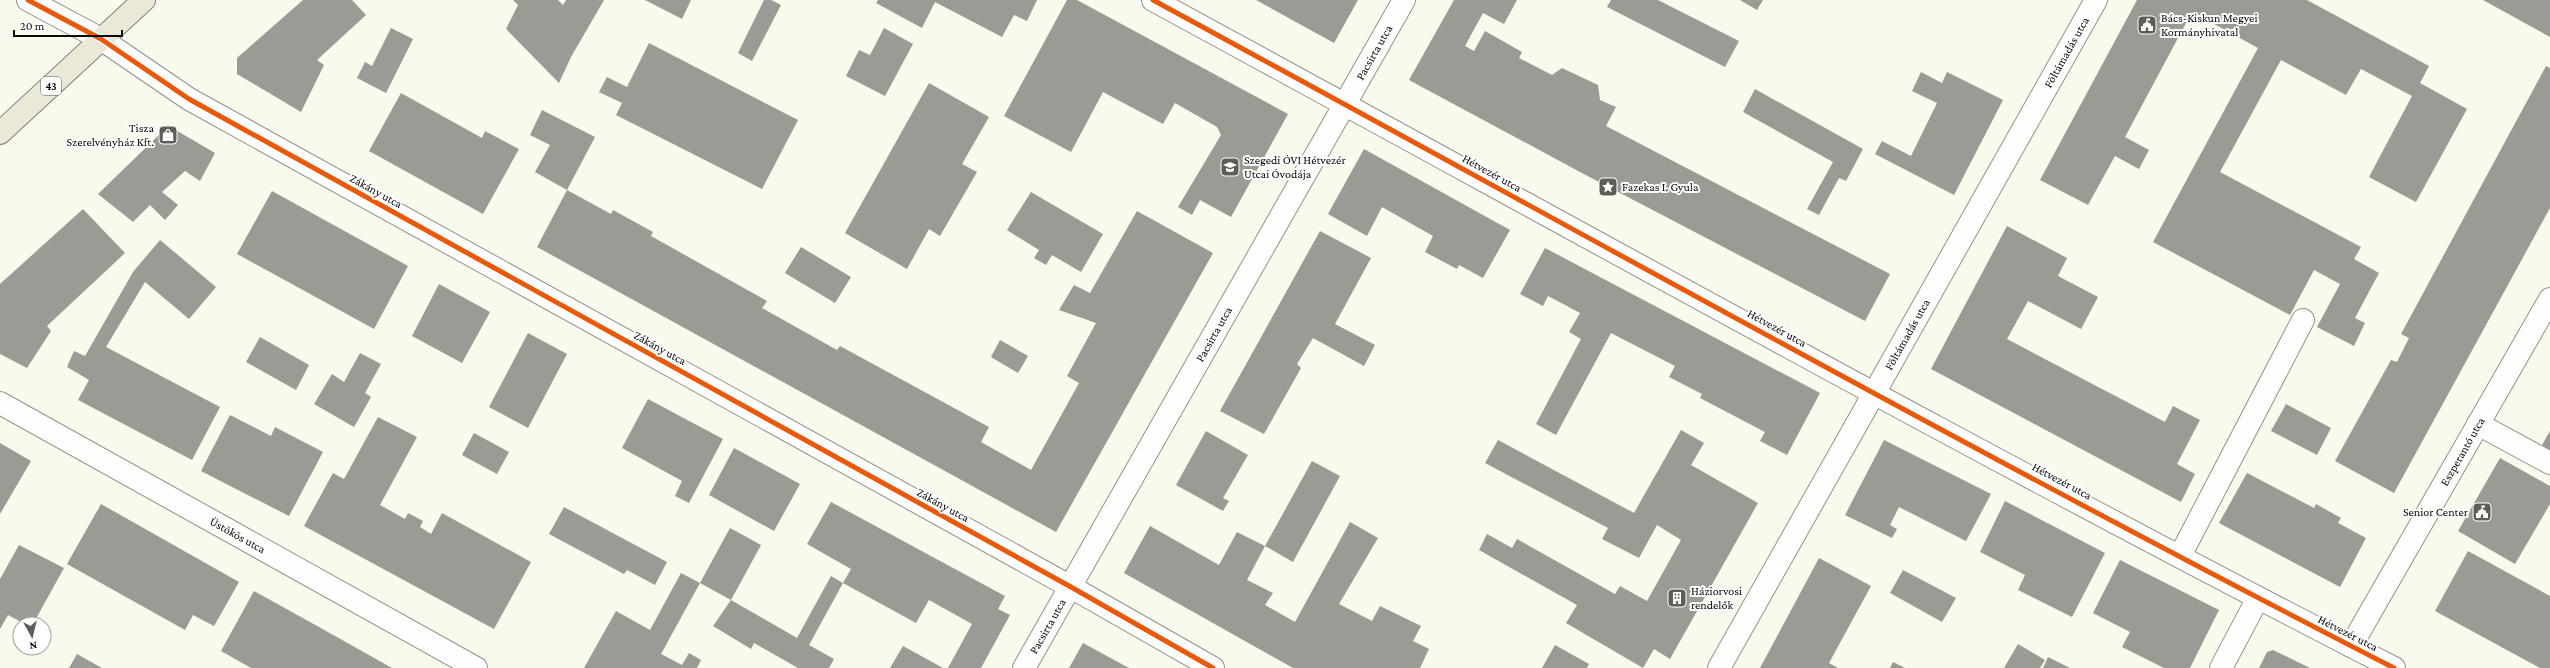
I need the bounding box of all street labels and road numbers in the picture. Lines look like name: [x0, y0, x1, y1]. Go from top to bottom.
street label: Föltámadás utca: [2041, 14, 2092, 90]
street label: Pacsirta utca: [1353, 22, 1395, 83]
road number: 43: [41, 77, 61, 95]
street label: Hétvezér utca: [1460, 151, 1524, 195]
street label: Zákány utca: [347, 171, 405, 211]
street label: Föltámadás utca: [1882, 296, 1933, 372]
street label: Pacsirta utca: [1193, 304, 1235, 364]
street label: Hétvezér utca: [1745, 306, 1809, 350]
street label: Zákány utca: [631, 328, 689, 368]
street label: Eszperantó utca: [2437, 414, 2488, 489]
street label: Hétvezér utca: [2030, 459, 2095, 503]
street label: Zákány utca: [914, 485, 972, 525]
street label: Üstökös utca: [207, 514, 268, 557]
street label: Pacsirta utca: [1027, 596, 1069, 656]
street label: Hétvezér utca: [2316, 612, 2381, 654]

